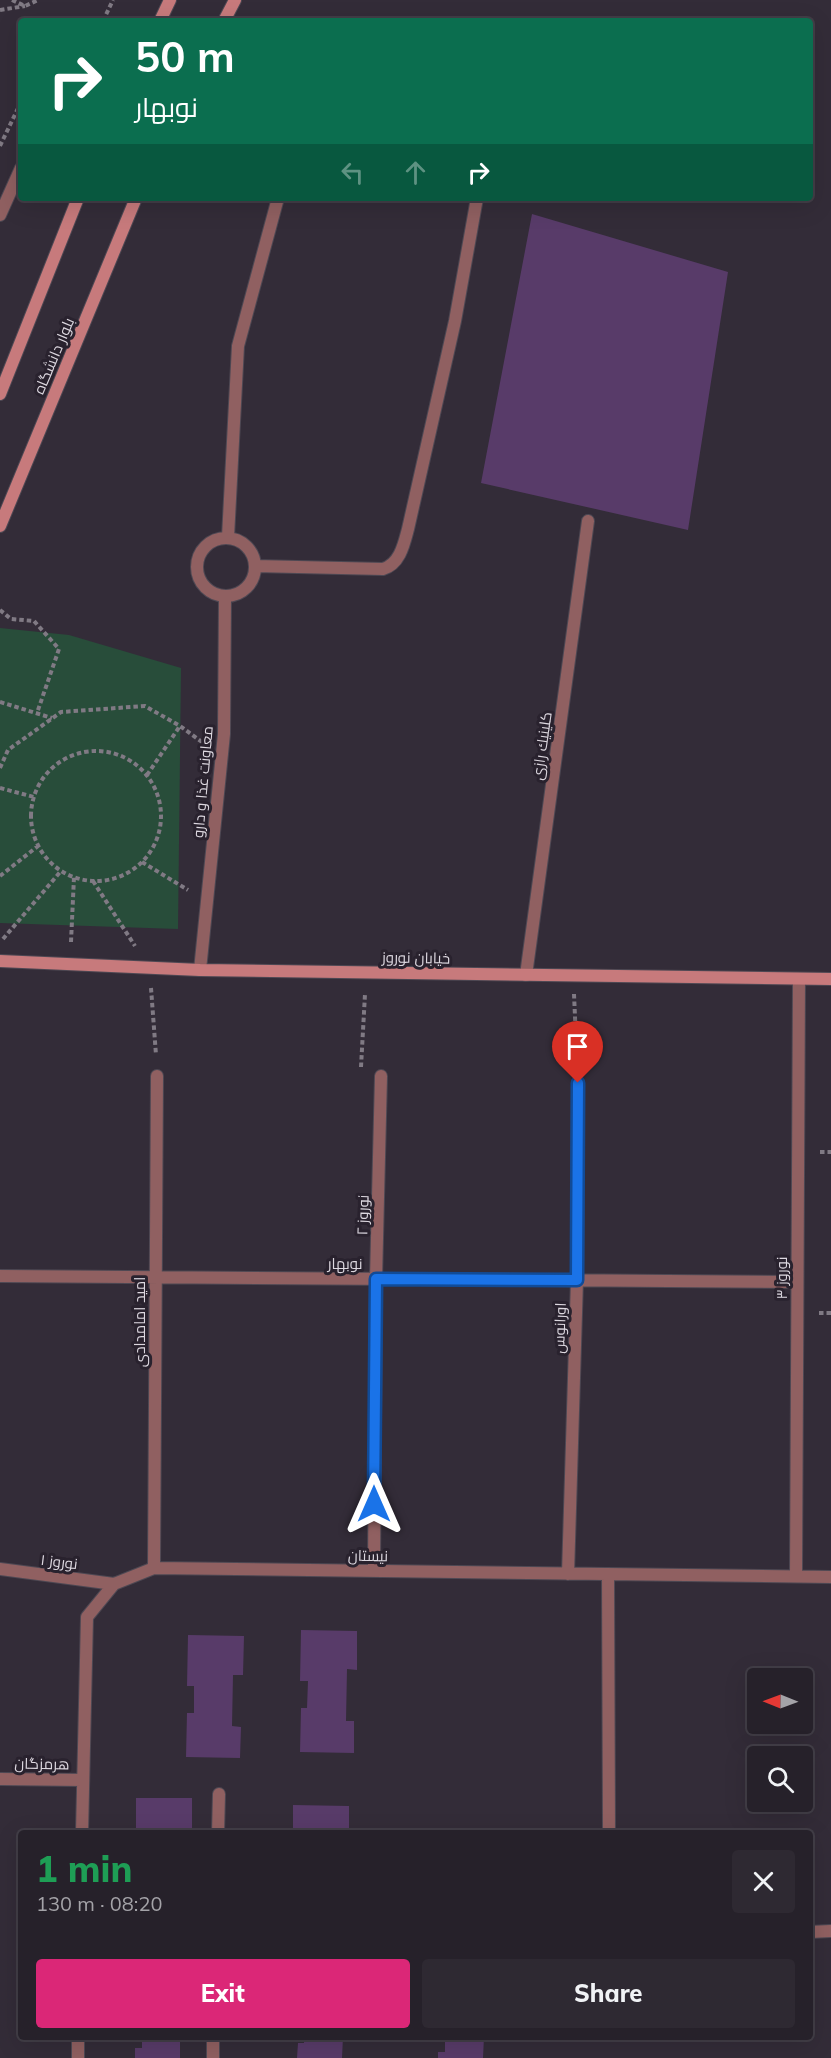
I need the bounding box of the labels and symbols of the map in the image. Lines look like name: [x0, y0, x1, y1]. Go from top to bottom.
street label: بلوار دانشگاه: [29, 315, 78, 397]
street label: كلينيك رازی: [527, 711, 557, 781]
street label: معاونت غذا و دارو: [188, 725, 217, 839]
street label: خیابان نوروز: [381, 947, 450, 969]
pin: [552, 1021, 603, 1083]
street label: نوروز ۲: [352, 1194, 373, 1236]
street label: نوبهار: [327, 1254, 362, 1274]
street label: نوروز ۳: [772, 1257, 791, 1299]
street label: امید امامدادی: [130, 1277, 150, 1367]
street label: اورانوس: [549, 1302, 571, 1354]
position arrow: [342, 1472, 406, 1536]
street label: نیستان: [348, 1546, 388, 1566]
street label: نوروز ۱: [39, 1550, 79, 1573]
north arrow: [747, 1668, 813, 1734]
street label: هرمزگان: [14, 1754, 70, 1774]

